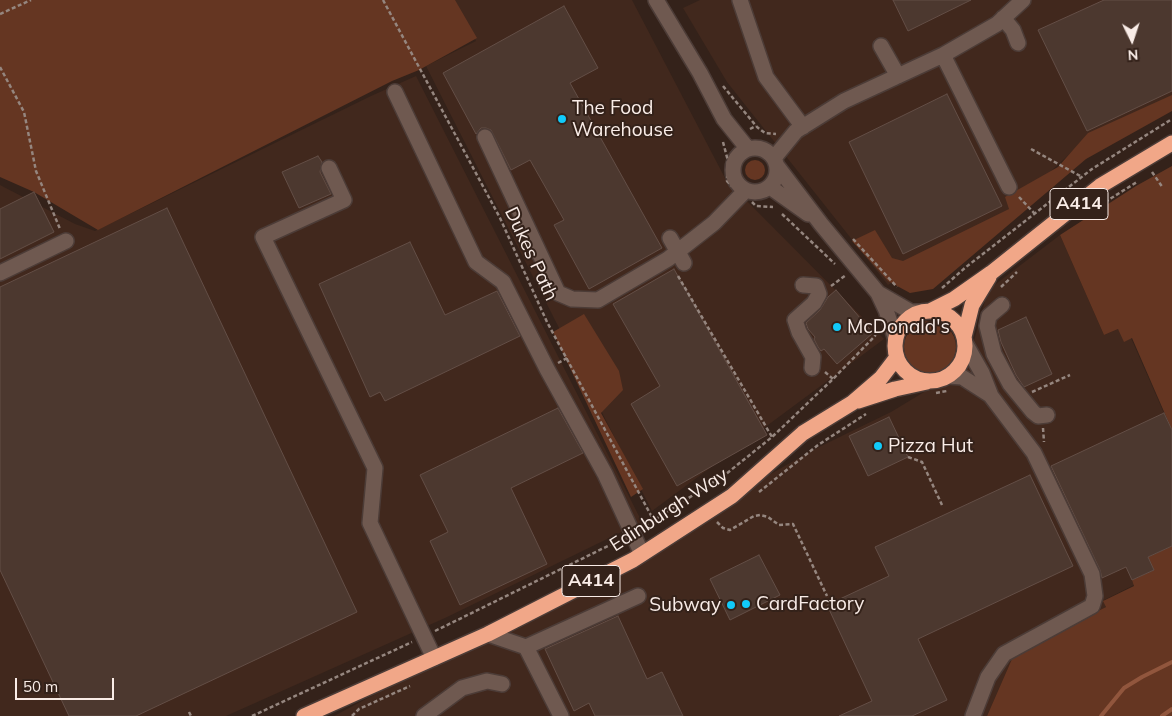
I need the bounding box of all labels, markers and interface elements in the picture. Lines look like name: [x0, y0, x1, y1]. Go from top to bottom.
north arrow: [1107, 15, 1157, 65]
text: N: [1127, 46, 1139, 64]
place label: The Food Warehouse: [572, 97, 673, 141]
marker: The Food Warehouse: [556, 113, 568, 125]
road number: A414: [1050, 188, 1108, 220]
street label: Dukes Path: [499, 204, 563, 304]
place label: McDonald's: [847, 316, 950, 338]
marker: McDonald's: [831, 321, 843, 333]
place label: Pizza Hut: [888, 435, 973, 457]
marker: Pizza Hut: [872, 440, 884, 452]
street label: Edinburgh Way: [606, 463, 732, 557]
road number: A414: [562, 566, 620, 596]
place label: CardFactory: [756, 593, 864, 615]
place label: Subway: [649, 594, 721, 616]
marker: CardFactory: [740, 598, 752, 610]
marker: Subway: [725, 599, 737, 611]
scale bar: [18, 668, 116, 700]
text: 50 m: [23, 677, 58, 696]

